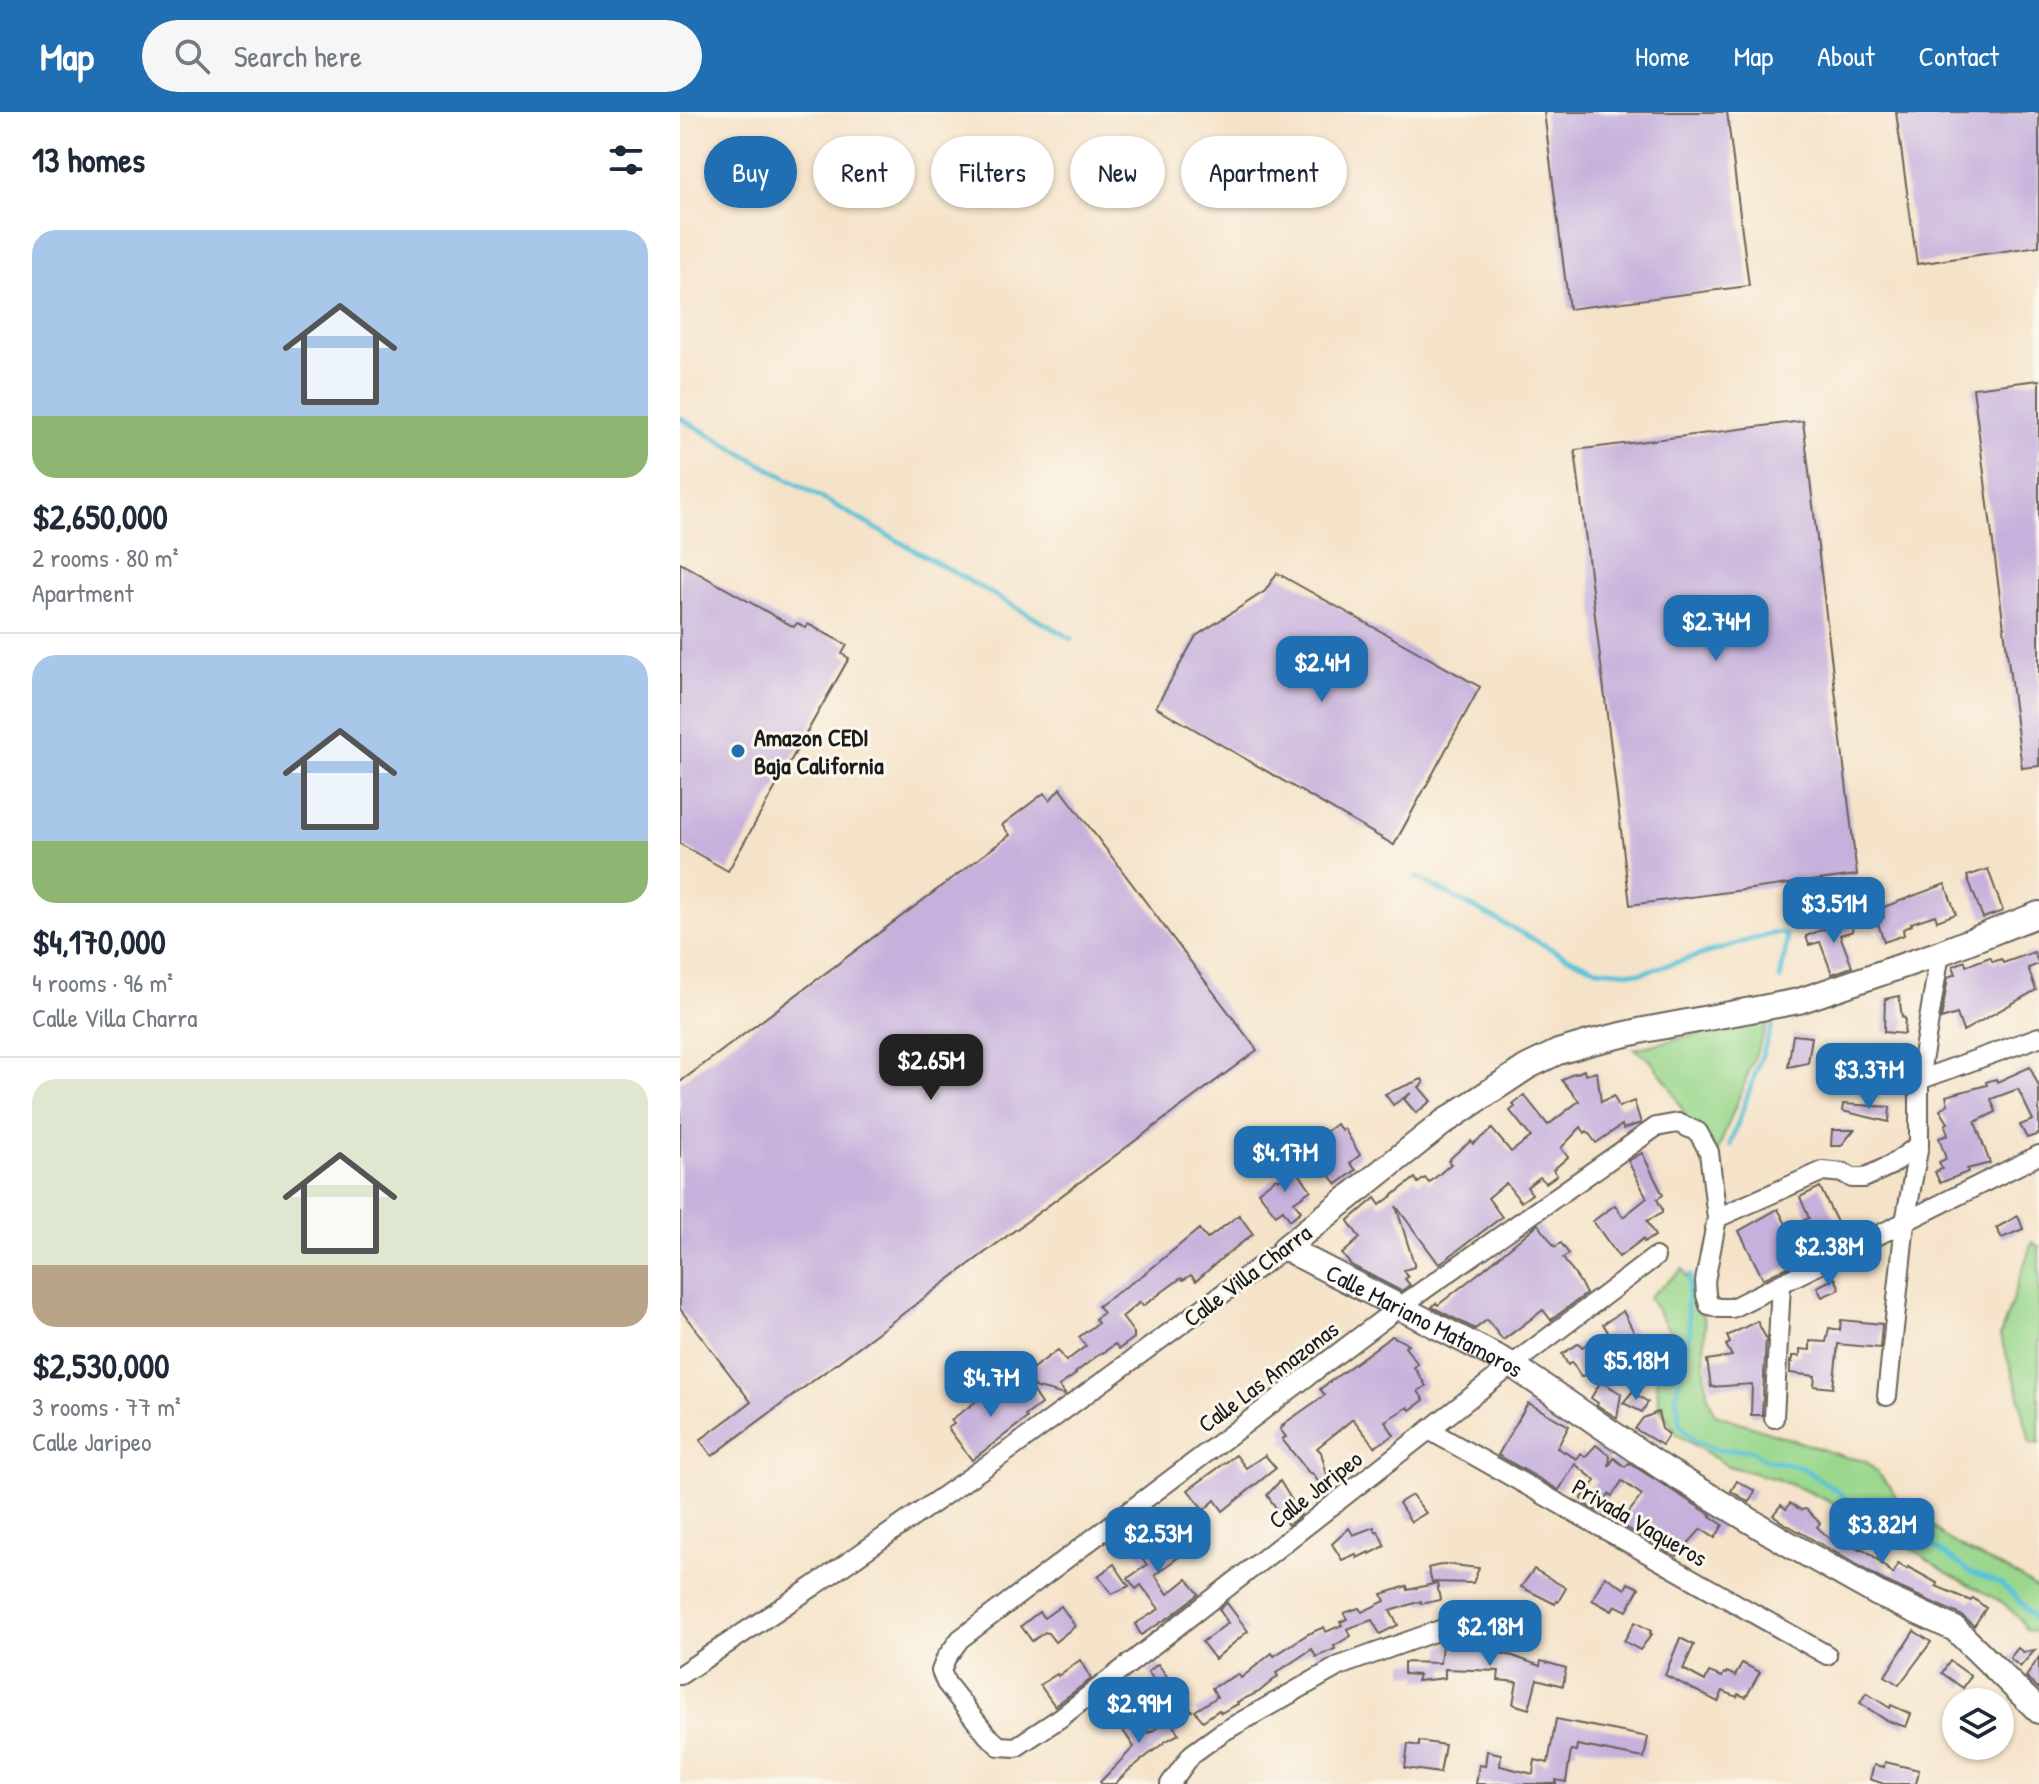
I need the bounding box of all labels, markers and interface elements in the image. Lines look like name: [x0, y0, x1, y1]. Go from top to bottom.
search box: [142, 20, 702, 92]
text: Map: [40, 30, 94, 82]
icon: search: [170, 34, 214, 78]
text: Search here: [234, 36, 362, 76]
text: Home: [1635, 37, 1690, 75]
text: Map: [1734, 37, 1773, 75]
text: About: [1817, 37, 1875, 75]
text: Contact: [1919, 37, 1999, 75]
chip: Buy: [704, 136, 797, 208]
chip: Rent: [813, 136, 915, 208]
chip: Filters: [931, 136, 1054, 208]
chip: New: [1070, 136, 1165, 208]
chip: Apartment: [1181, 136, 1347, 208]
text: 13 homes: [32, 137, 145, 183]
icon: filters: [604, 138, 648, 182]
icon: home: [268, 282, 412, 426]
text: $2,650,000: [32, 494, 168, 540]
text: 2 rooms · 80 m²: [32, 540, 179, 575]
text: Apartment: [32, 575, 134, 610]
pin: $2.74M: [1651, 595, 1781, 663]
text: $2.74M: [1681, 603, 1751, 638]
pin: $2.4M: [1266, 636, 1378, 704]
text: $2.4M: [1294, 644, 1350, 679]
icon: home: [268, 707, 412, 851]
place label: Amazon CEDI Baja California: [754, 721, 884, 781]
marker: Amazon CEDI Baja California: [729, 742, 747, 760]
pin: $3.51M: [1769, 877, 1899, 945]
text: $3.51M: [1801, 885, 1867, 920]
text: $4,170,000: [32, 919, 166, 965]
text: 4 rooms · 96 m²: [32, 965, 173, 1000]
text: Calle Villa Charra: [32, 1000, 197, 1035]
pin: $2.65M: [866, 1034, 996, 1102]
text: $2.65M: [897, 1042, 965, 1077]
pin: $3.37M: [1804, 1043, 1934, 1111]
text: $3.37M: [1834, 1051, 1904, 1086]
pin: $4.17M: [1220, 1126, 1350, 1194]
icon: home: [268, 1131, 412, 1275]
text: $4.17M: [1252, 1134, 1318, 1169]
street label: Calle Villa Charra: [1176, 1216, 1318, 1334]
pin: $2.38M: [1764, 1220, 1894, 1288]
text: $2.38M: [1794, 1228, 1864, 1263]
street label: Calle Mariano Matamoros: [1321, 1256, 1530, 1384]
street label: Calle Las Amazonas: [1191, 1313, 1345, 1439]
pin: $5.18M: [1571, 1334, 1701, 1402]
text: $5.18M: [1603, 1342, 1669, 1377]
text: $2,530,000: [32, 1343, 169, 1389]
pin: $4.7M: [935, 1351, 1047, 1419]
text: $4.7M: [963, 1359, 1019, 1394]
text: 3 rooms · 77 m²: [32, 1389, 181, 1424]
text: Calle Jaripeo: [32, 1424, 152, 1459]
street label: Calle Jaripeo: [1262, 1442, 1369, 1536]
street label: Privada Vaqueros: [1567, 1470, 1713, 1574]
pin: $3.82M: [1817, 1498, 1947, 1566]
text: $3.82M: [1847, 1506, 1917, 1541]
pin: $2.53M: [1093, 1507, 1223, 1575]
text: $2.53M: [1123, 1515, 1193, 1550]
pin: $2.18M: [1425, 1600, 1555, 1668]
text: $2.18M: [1456, 1608, 1524, 1643]
pin: $2.99M: [1074, 1677, 1204, 1745]
text: $2.99M: [1106, 1685, 1172, 1720]
map controls: [1942, 1688, 2014, 1760]
button: layers: [1942, 1688, 2014, 1760]

